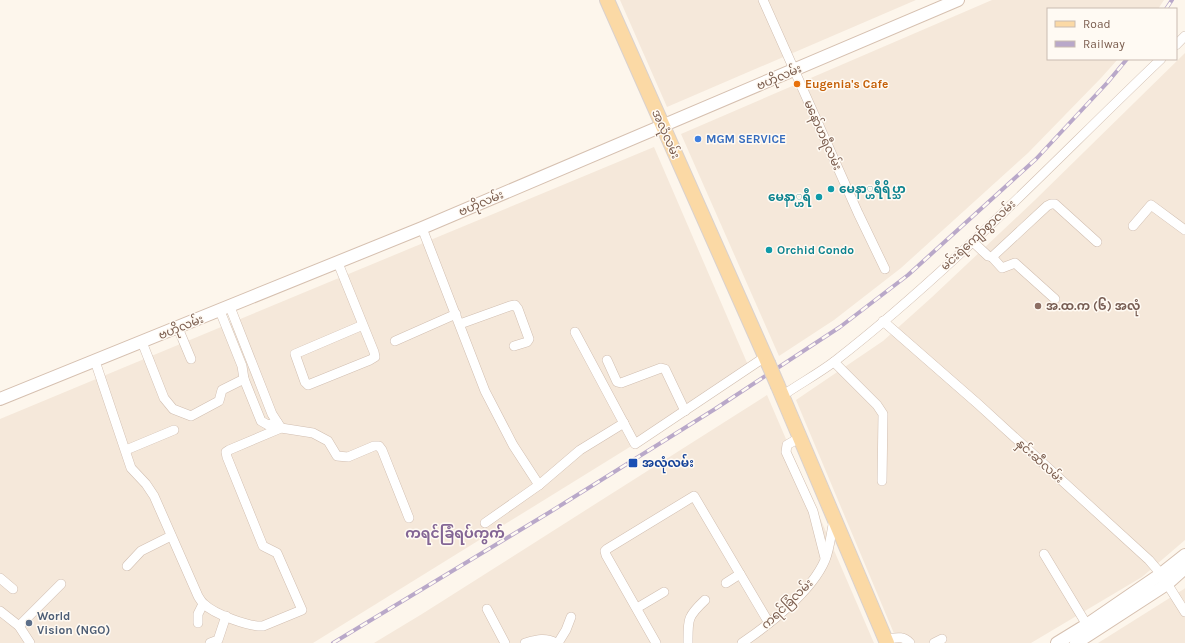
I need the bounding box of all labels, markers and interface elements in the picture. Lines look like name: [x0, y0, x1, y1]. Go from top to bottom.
legend: [1047, 8, 1177, 60]
text: Road: [1083, 17, 1111, 31]
text: Railway: [1083, 37, 1125, 51]
street label: ဗဟိုလမ်း: [754, 59, 805, 95]
place label: Eugenia's Cafe: [805, 77, 888, 91]
marker: Eugenia's Cafe: [792, 79, 802, 89]
street label: မနော်ဟရီလမ်း: [799, 97, 847, 173]
street label: အလုံလမ်း: [646, 107, 685, 162]
place label: MGM SERVICE: [706, 132, 786, 146]
marker: MGM SERVICE: [693, 134, 703, 144]
place label: မေနာ္ဟရီရိပ္သာ: [839, 180, 906, 199]
marker: မေနာ္ဟရီရိပ္သာ: [826, 184, 836, 194]
street label: ဗဟိုလမ်း: [456, 185, 507, 221]
place label: မေနာ္ဟရီ: [768, 188, 812, 207]
marker: မေနာ္ဟရီ: [814, 192, 824, 202]
street label: မင်းရဲကျော်စွာလမ်း: [936, 195, 1020, 275]
place label: Orchid Condo: [777, 243, 854, 257]
marker: Orchid Condo: [764, 245, 774, 255]
place label: အ.ထ.က (၆) အလုံ: [1046, 297, 1140, 317]
marker: အ.ထ.က (၆) အလုံ: [1033, 301, 1043, 311]
street label: ဗဟိုလမ်း: [156, 310, 207, 345]
street label: နှင်းဆီလမ်း: [1011, 435, 1068, 488]
place label: အလုံလမ်း: [642, 453, 694, 474]
marker: အလုံလမ်း: [627, 457, 639, 469]
district label: ကရင်ခြံရပ်ကွက်: [405, 523, 505, 545]
street label: ကရင်ခြံလမ်း: [757, 575, 818, 634]
place label: World Vision (NGO): [37, 609, 110, 637]
marker: World Vision (NGO): [24, 618, 34, 628]

